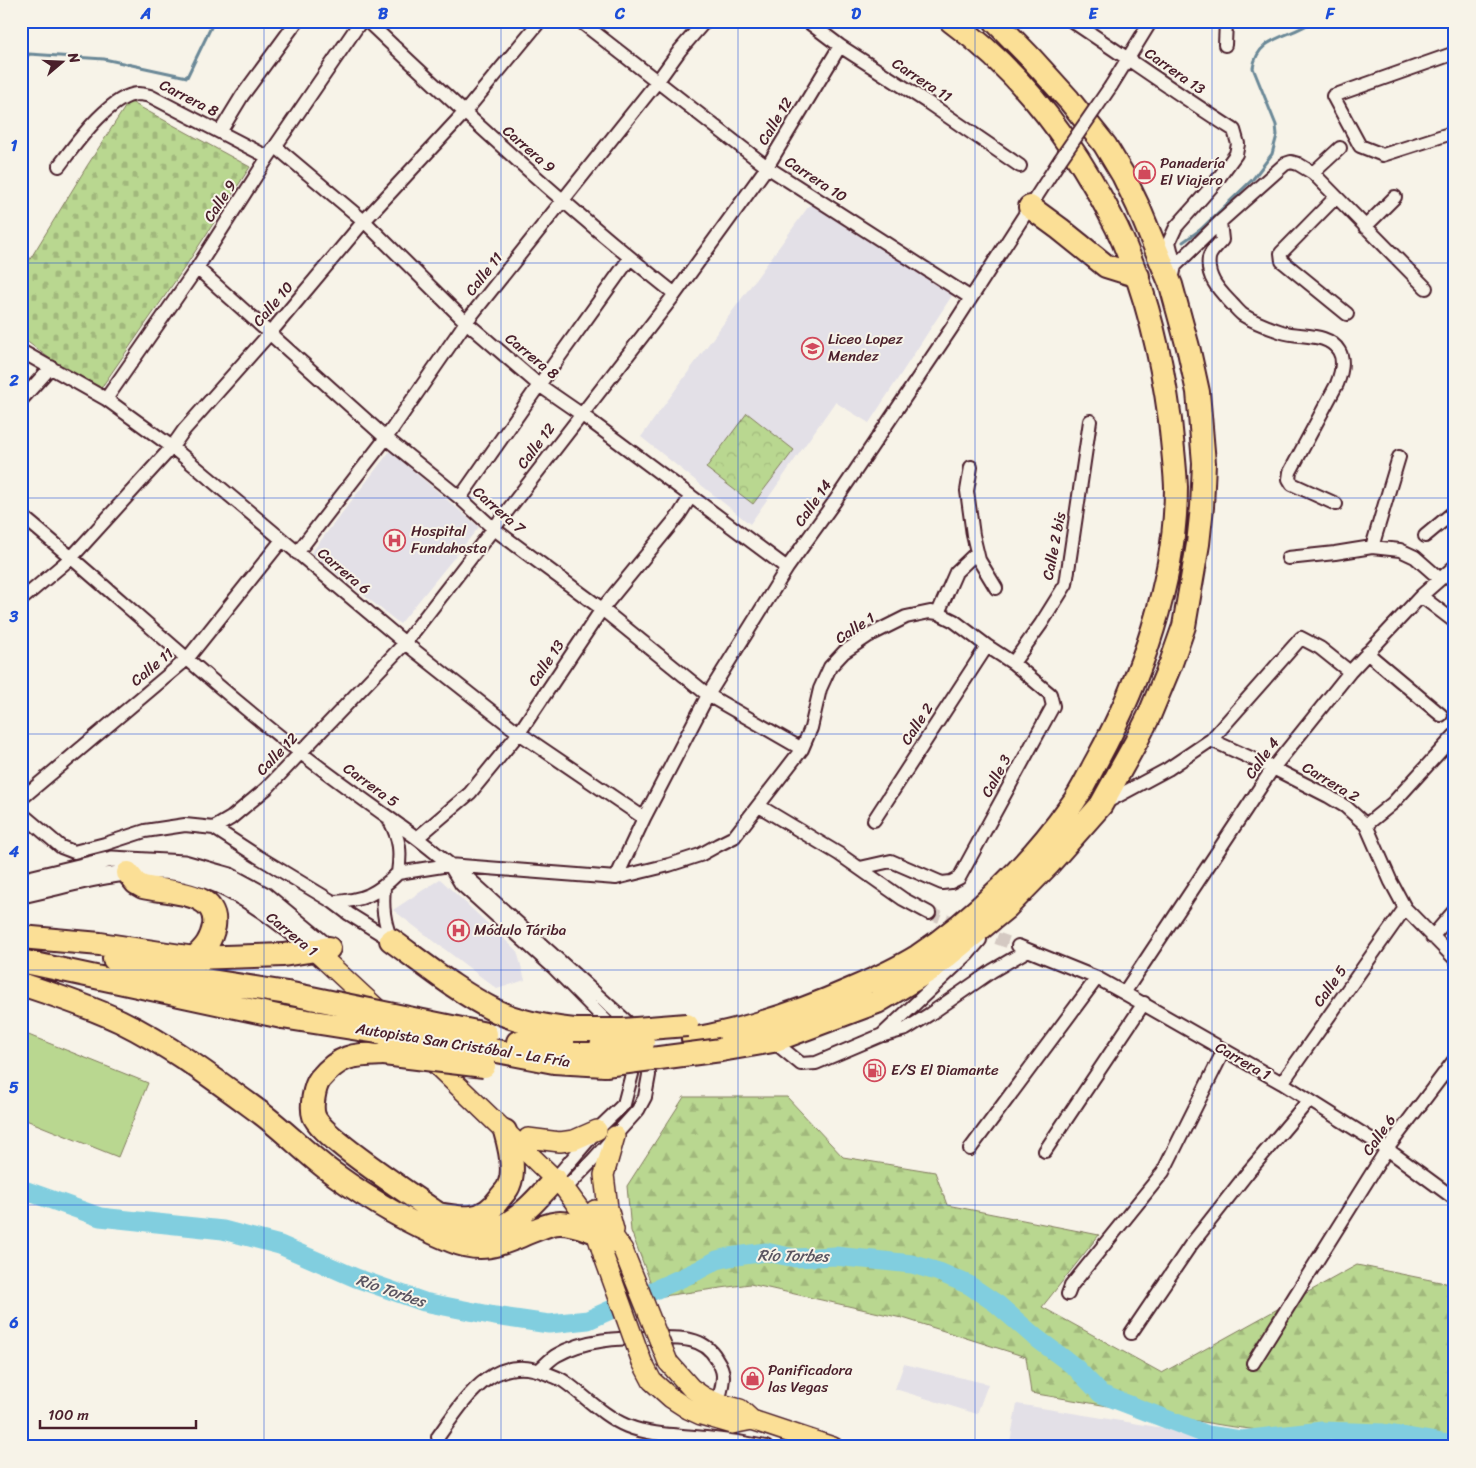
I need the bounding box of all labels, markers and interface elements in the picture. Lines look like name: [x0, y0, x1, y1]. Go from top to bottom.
text: A: [140, 0, 151, 28]
text: B: [378, 0, 389, 28]
text: C: [614, 0, 626, 28]
text: D: [851, 0, 861, 28]
text: E: [1089, 0, 1099, 28]
text: F: [1325, 0, 1336, 28]
north arrow: [38, 38, 88, 88]
street label: Carrera 13: [1139, 41, 1211, 101]
text: N: [60, 48, 87, 67]
street label: Carrera 11: [887, 51, 957, 109]
street label: Carrera 8: [155, 72, 223, 124]
street label: Calle 12: [750, 92, 800, 150]
street label: Carrera 9: [496, 118, 562, 180]
text: 1: [11, 131, 18, 160]
street label: Carrera 10: [779, 149, 853, 209]
place label: Panadería El Viajero: [1160, 150, 1226, 193]
shop icon: Panadería El Viajero: [1132, 160, 1156, 184]
street label: Calle 9: [196, 175, 244, 227]
street label: Calle 11: [458, 246, 510, 302]
street label: Calle 10: [246, 275, 300, 333]
street label: Carrera 8: [499, 326, 565, 386]
place label: Liceo Lopez Mendez: [828, 326, 904, 369]
school or university icon: Liceo Lopez Mendez: [800, 336, 824, 360]
text: 2: [8, 366, 19, 395]
street label: Calle 12: [510, 417, 562, 475]
street label: Calle 14: [787, 474, 839, 532]
street label: Carrera 7: [467, 480, 532, 541]
street label: Calle 2 bis: [1035, 510, 1073, 582]
place label: Hospital Fundahosta: [411, 518, 487, 561]
hospital icon: Hospital Fundahosta: [383, 528, 407, 552]
street label: Carrera 6: [312, 541, 376, 601]
text: 3: [9, 602, 19, 631]
street label: Calle 1: [830, 605, 880, 651]
street label: Calle 13: [521, 634, 571, 692]
street label: Calle 11: [125, 641, 179, 693]
street label: Calle 2: [894, 697, 941, 750]
street label: Calle 12: [250, 726, 305, 782]
street label: Calle 4: [1238, 732, 1286, 784]
street label: Calle 3: [974, 750, 1018, 802]
street label: Carrera 2: [1297, 755, 1365, 810]
street label: Carrera 5: [338, 756, 404, 814]
text: 4: [8, 837, 19, 866]
street label: Carrera 1: [260, 905, 324, 963]
place label: Módulo Táriba: [474, 917, 567, 943]
hospital icon: Módulo Táriba: [446, 918, 470, 942]
street label: Calle 5: [1306, 960, 1354, 1012]
street label: Autopista San Cristóbal - La Fría: [353, 1015, 573, 1075]
street label: Carrera 1: [1210, 1035, 1276, 1087]
place label: E/S El Diamante: [891, 1057, 999, 1083]
fuel station icon: E/S El Diamante: [863, 1058, 887, 1082]
text: 5: [9, 1073, 19, 1102]
street label: Calle 6: [1355, 1109, 1403, 1161]
water label: Río Torbes: [757, 1240, 831, 1271]
water label: Río Torbes: [353, 1265, 431, 1317]
text: 6: [8, 1308, 19, 1337]
place label: Panificadora las Vegas: [768, 1357, 853, 1400]
shop icon: Panificadora las Vegas: [740, 1367, 764, 1391]
scale bar: [40, 1398, 196, 1430]
text: 100 m: [48, 1402, 89, 1428]

